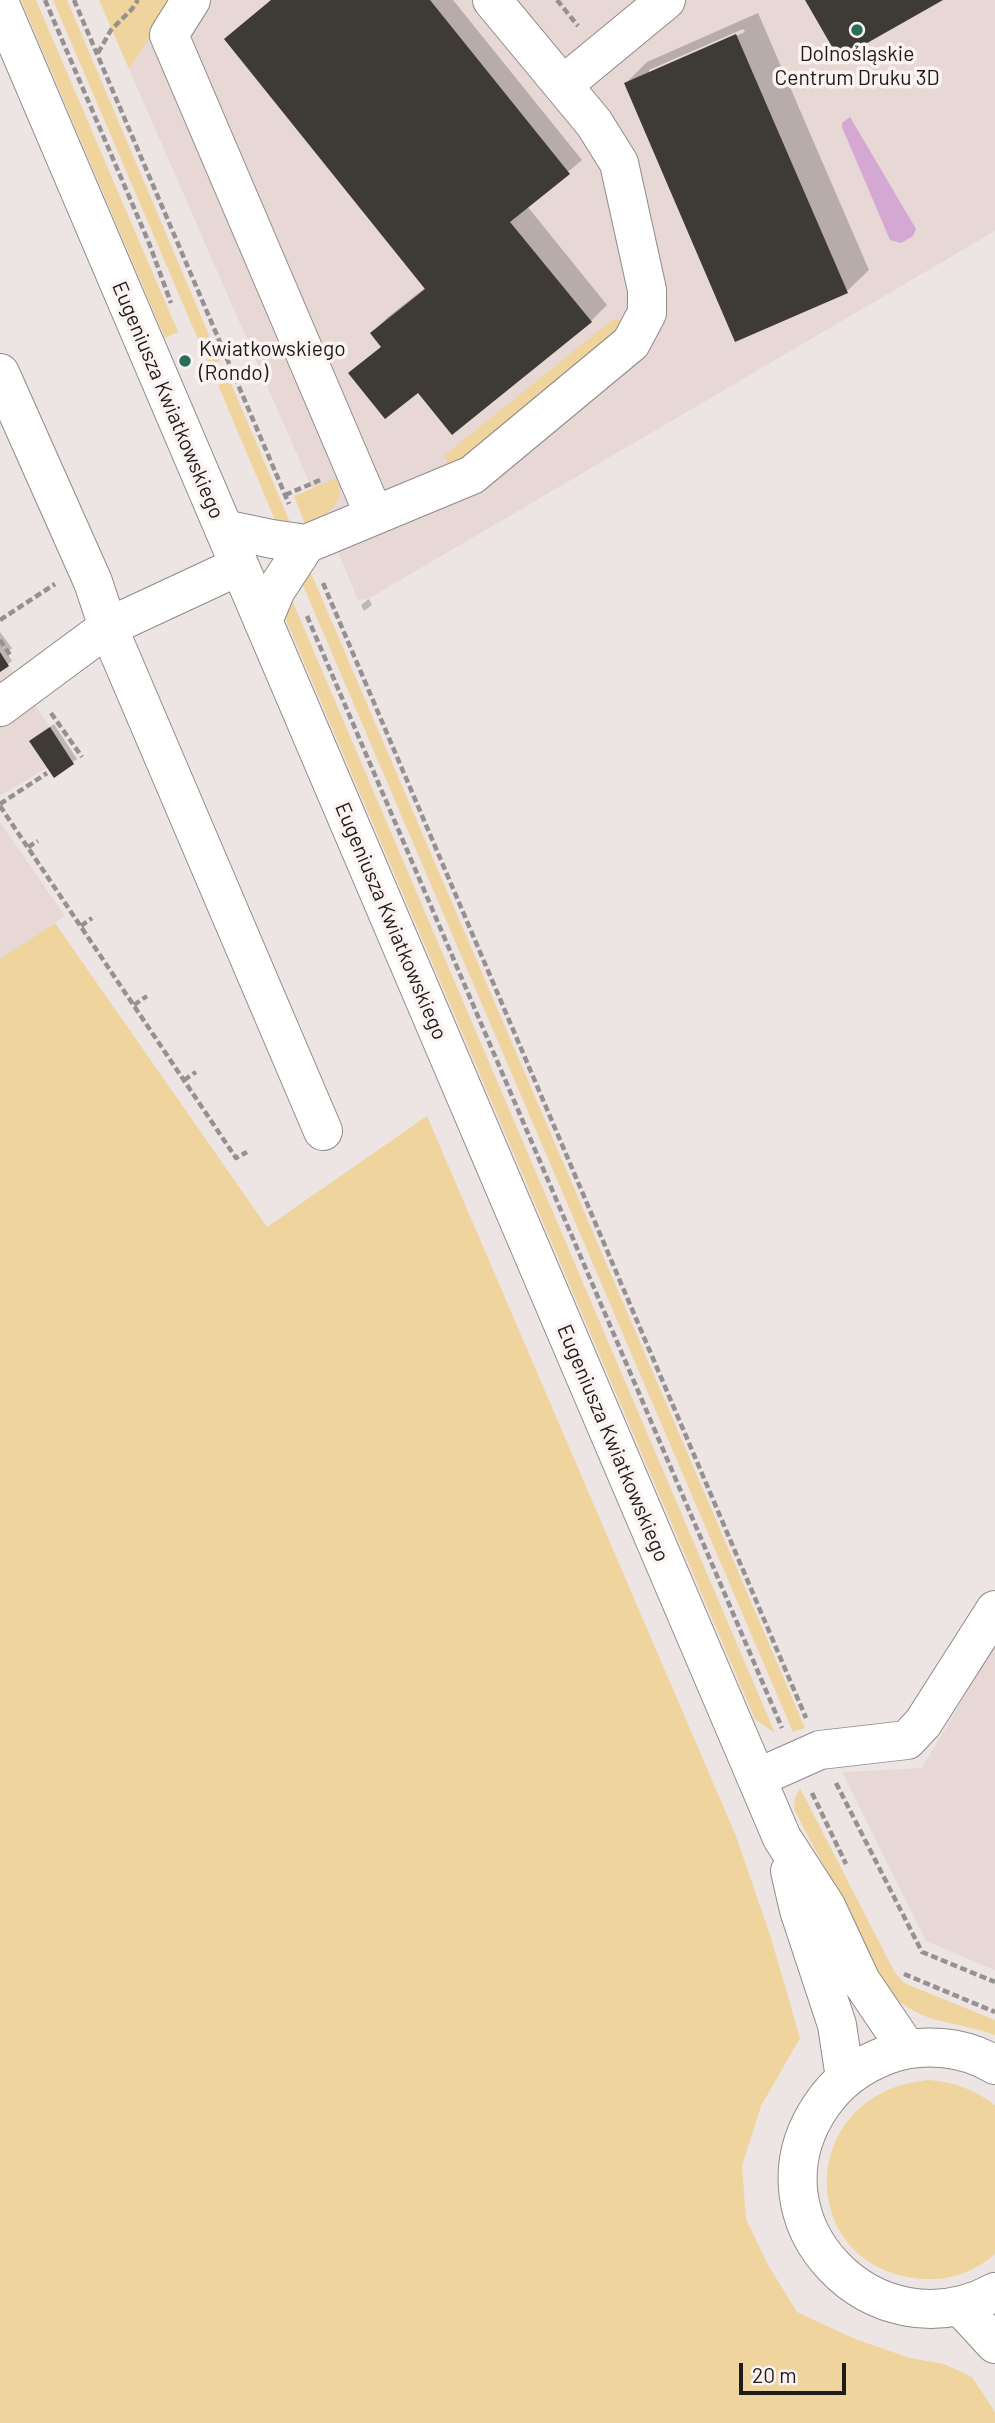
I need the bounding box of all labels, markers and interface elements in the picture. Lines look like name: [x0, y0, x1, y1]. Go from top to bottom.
marker: Dolnośląskie Centrum Druku 3D: [849, 22, 865, 38]
place label: Dolnośląskie Centrum Druku 3D: [775, 41, 939, 91]
street label: Eugeniusza Kwiatkowskiego: [107, 278, 229, 522]
place label: Kwiatkowskiego (Rondo): [199, 336, 346, 386]
marker: Kwiatkowskiego (Rondo): [177, 353, 193, 369]
street label: Eugeniusza Kwiatkowskiego: [330, 799, 452, 1043]
street label: Eugeniusza Kwiatkowskiego: [552, 1321, 674, 1565]
scale bar: [743, 2350, 850, 2394]
text: 20 m: [752, 2362, 797, 2387]

